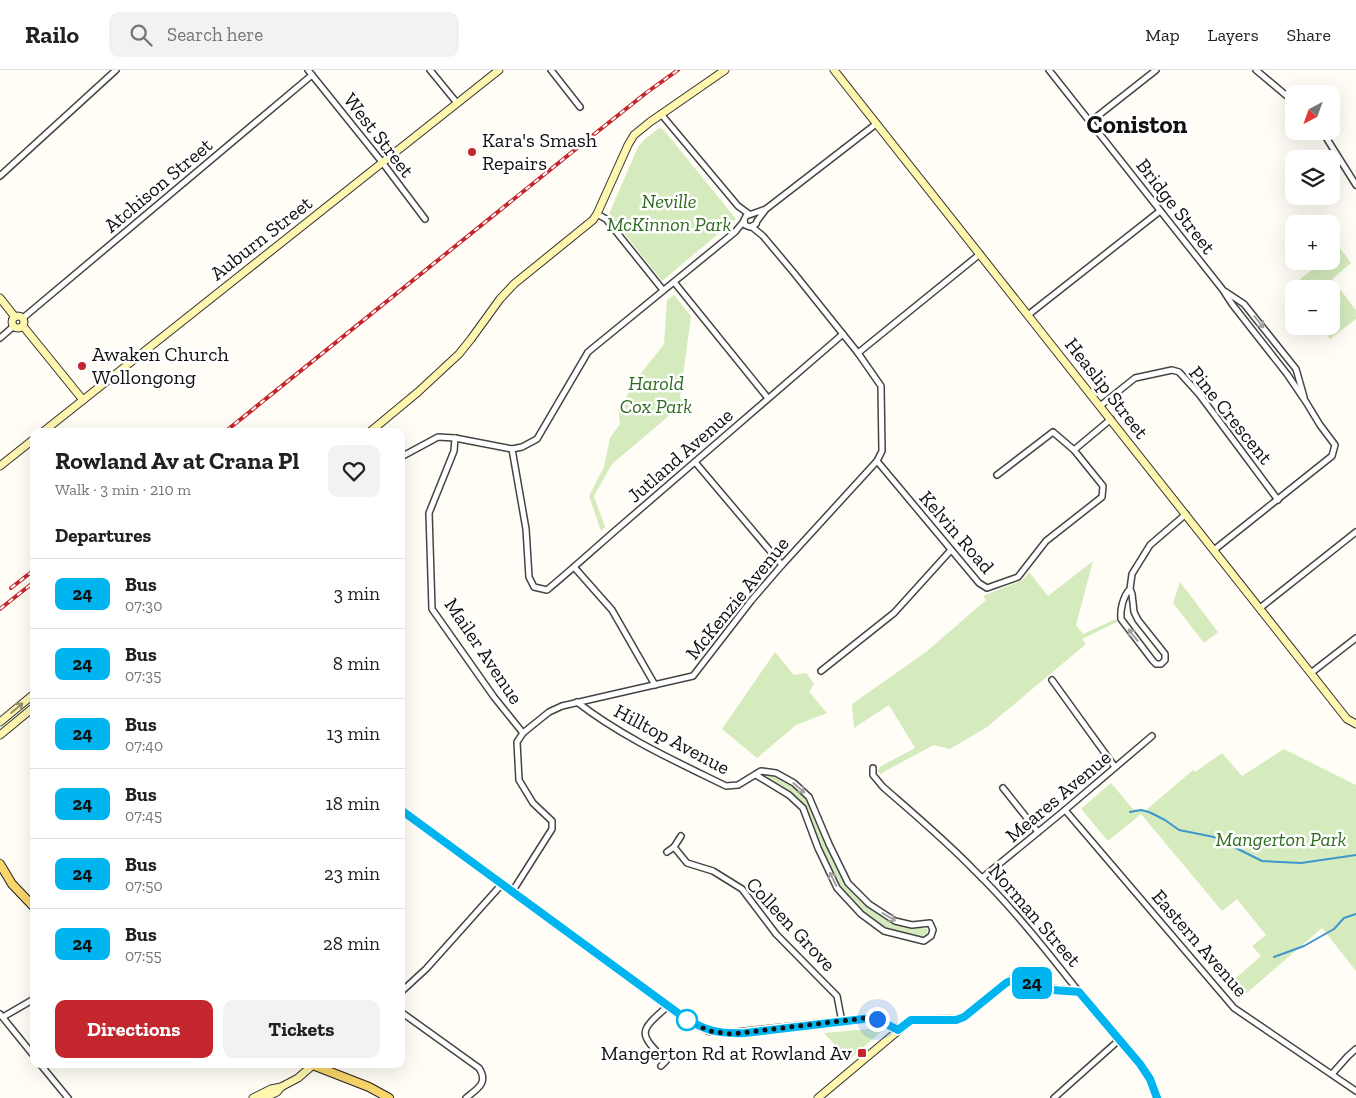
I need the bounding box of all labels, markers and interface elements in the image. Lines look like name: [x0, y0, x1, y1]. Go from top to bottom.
search box: [109, 12, 459, 57]
text: Railo: [25, 20, 79, 49]
icon: search: [127, 21, 155, 49]
text: Search here: [167, 23, 263, 46]
text: Map: [1145, 24, 1180, 46]
text: Layers: [1208, 24, 1259, 46]
text: Share: [1287, 24, 1331, 46]
north arrow: [1285, 85, 1340, 140]
map controls: [1285, 85, 1340, 335]
street label: West Street: [339, 88, 420, 182]
district label: Coniston: [1087, 109, 1188, 139]
place label: Kara's Smash Repairs: [482, 128, 598, 175]
street label: Atchison Street: [99, 132, 217, 237]
marker: Kara's Smash Repairs: [466, 146, 478, 158]
button: layers: [1285, 150, 1340, 205]
street label: Bridge Street: [1131, 153, 1221, 259]
park label: Neville McKinnon Park: [607, 189, 731, 236]
street label: Auburn Street: [205, 190, 317, 285]
button: +: [1285, 215, 1340, 270]
button: −: [1285, 280, 1340, 335]
one-way arrow: [1254, 315, 1264, 329]
street label: Heaslip Street: [1060, 333, 1154, 444]
place label: Awaken Church Wollongong: [92, 342, 230, 389]
marker: Awaken Church Wollongong: [76, 360, 88, 372]
street label: Pine Crescent: [1184, 361, 1278, 469]
park label: Harold Cox Park: [620, 371, 692, 418]
street label: Jutland Avenue: [622, 403, 738, 507]
button: heart: [328, 445, 380, 497]
text: Rowland Av at Crana Pl: [55, 446, 299, 475]
text: Walk · 3 min · 210 m: [55, 480, 191, 499]
street label: Kelvin Road: [915, 486, 999, 578]
text: Departures: [55, 524, 151, 547]
street label: McKenzie Avenue: [680, 532, 794, 664]
text: Bus: [125, 573, 157, 596]
text: 3 min: [334, 582, 380, 605]
text: 24: [73, 583, 92, 605]
street label: Mailer Avenue: [440, 593, 528, 709]
text: 07:30: [125, 596, 162, 615]
one-way arrow: [1127, 629, 1138, 642]
text: Bus: [125, 643, 157, 666]
text: 8 min: [333, 652, 380, 675]
text: 24: [73, 653, 92, 675]
text: 07:35: [125, 666, 161, 685]
street label: Hilltop Avenue: [610, 699, 734, 779]
one-way arrow: [10, 703, 23, 714]
text: Bus: [125, 713, 157, 736]
text: 13 min: [326, 722, 380, 745]
text: 24: [73, 723, 92, 745]
text: 07:40: [125, 736, 163, 755]
street label: Meares Avenue: [1000, 745, 1116, 847]
one-way arrow: [792, 782, 805, 793]
text: Bus: [125, 783, 157, 806]
text: 18 min: [326, 792, 380, 815]
text: 24: [73, 793, 92, 815]
text: 07:45: [125, 806, 162, 825]
park label: Mangerton Park: [1215, 827, 1347, 851]
text: Bus: [125, 853, 157, 876]
street label: Norman Street: [984, 859, 1087, 972]
text: 23 min: [324, 862, 380, 885]
text: 24: [73, 863, 92, 885]
street label: Colleen Grove: [741, 872, 841, 976]
one-way arrow: [828, 872, 837, 887]
text: 07:50: [125, 876, 163, 895]
street label: Eastern Avenue: [1147, 884, 1253, 1002]
one-way arrow: [882, 912, 897, 922]
text: Bus: [125, 923, 157, 946]
text: 28 min: [323, 932, 380, 955]
text: 24: [73, 933, 92, 955]
text: 07:55: [125, 946, 162, 965]
line badge: 24: [1010, 967, 1054, 999]
text: 24: [1022, 972, 1042, 994]
button: Directions: [55, 1000, 213, 1058]
button: Tickets: [223, 1000, 380, 1058]
your location: [865, 1007, 890, 1032]
unlabelled marker: [676, 1009, 698, 1031]
place label: Mangerton Rd at Rowland Av: [601, 1041, 852, 1065]
marker: Mangerton Rd at Rowland Av: [856, 1047, 868, 1059]

